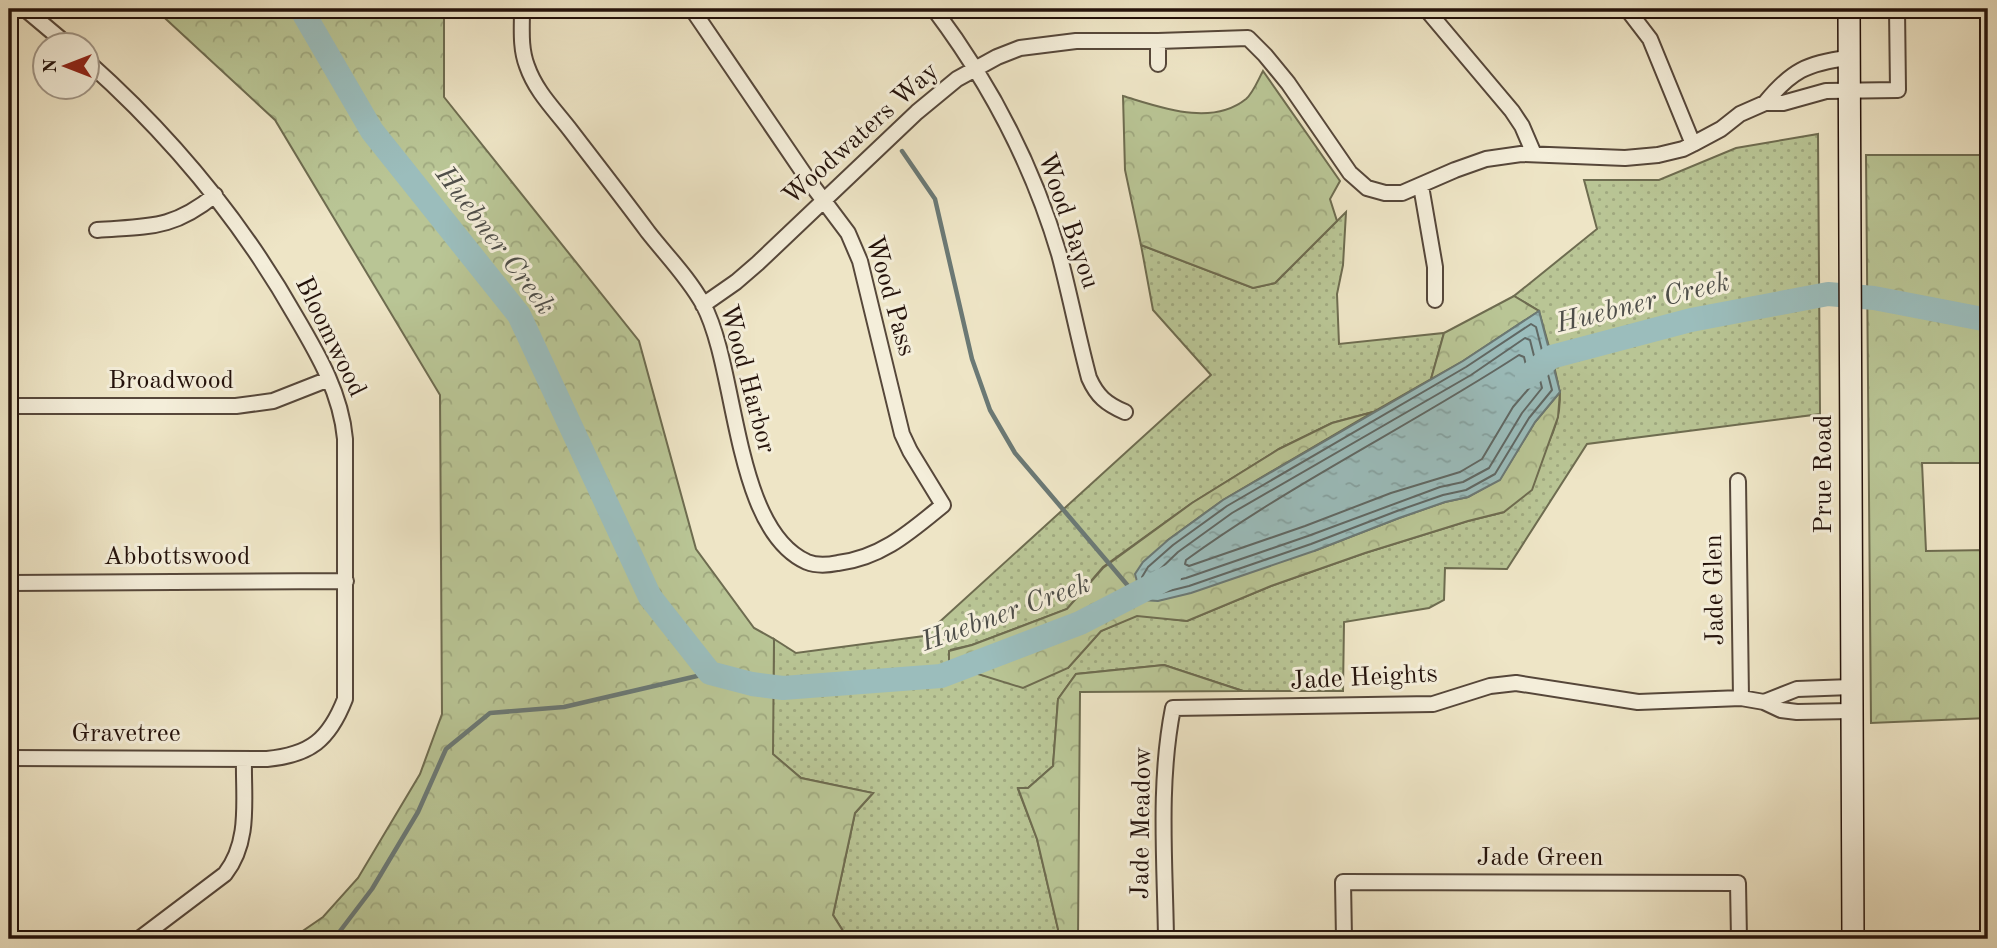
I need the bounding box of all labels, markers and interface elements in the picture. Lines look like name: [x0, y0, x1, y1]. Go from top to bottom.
north arrow: [32, 32, 102, 102]
text: N: [42, 58, 61, 73]
street label: Woodwaters Way: [778, 58, 944, 210]
street label: Wood Bayou: [1033, 150, 1103, 292]
water label: Huebner Creek: [429, 161, 559, 321]
street label: Wood Pass: [860, 233, 920, 359]
water label: Huebner Creek: [1552, 269, 1733, 339]
street label: Bloomwood: [290, 273, 370, 401]
street label: Wood Harbor: [715, 302, 779, 456]
street label: Broadwood: [108, 368, 234, 394]
street label: Prue Road: [1811, 414, 1837, 534]
street label: Jade Glen: [1701, 534, 1729, 646]
street label: Abbottswood: [103, 544, 251, 570]
water label: Huebner Creek: [917, 570, 1095, 658]
street label: Jade Heights: [1290, 661, 1438, 695]
street label: Gravetree: [71, 721, 181, 747]
street label: Jade Meadow: [1128, 747, 1156, 899]
street label: Jade Green: [1476, 845, 1604, 871]

